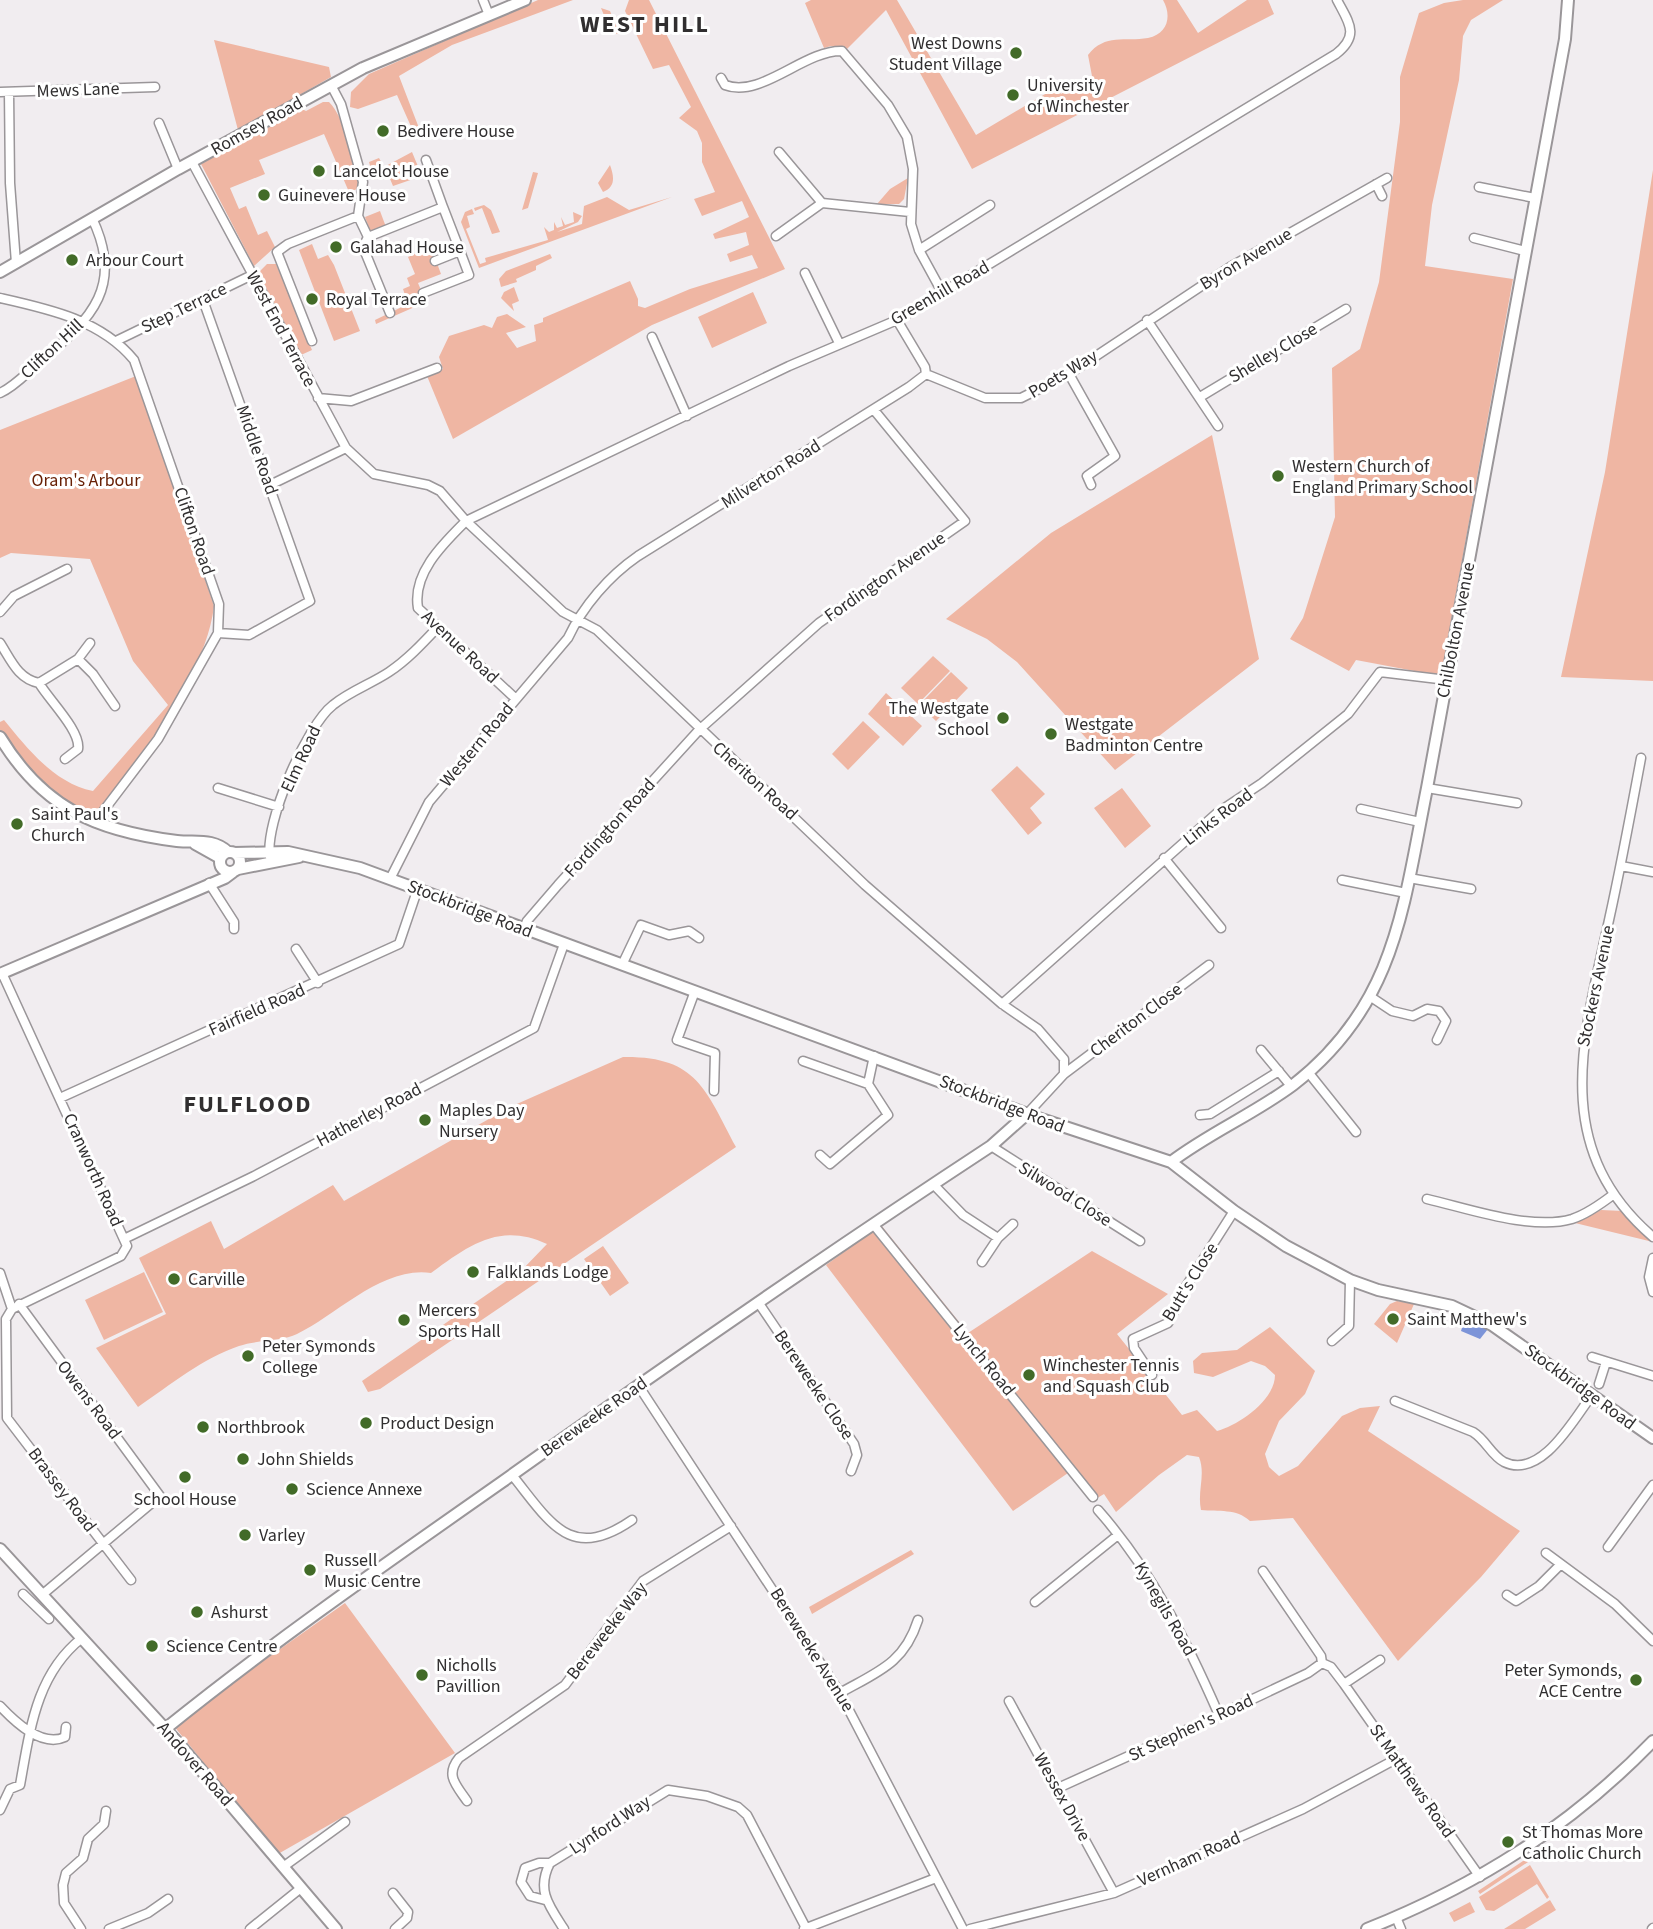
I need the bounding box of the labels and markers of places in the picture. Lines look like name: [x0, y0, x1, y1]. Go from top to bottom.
place label: West Downs Student Village: [889, 31, 1002, 77]
marker: West Downs Student Village: [1008, 45, 1024, 61]
place label: University of Winchester: [1027, 73, 1130, 119]
marker: University of Winchester: [1005, 87, 1021, 103]
place label: Bedivere House: [397, 119, 515, 144]
marker: Bedivere House: [375, 123, 391, 139]
place label: Lancelot House: [333, 159, 449, 184]
marker: Lancelot House: [311, 163, 327, 179]
place label: Guinevere House: [278, 183, 406, 208]
marker: Guinevere House: [256, 187, 272, 203]
place label: Galahad House: [350, 235, 464, 260]
marker: Galahad House: [328, 239, 344, 255]
place label: Arbour Court: [86, 248, 184, 273]
marker: Arbour Court: [64, 252, 80, 268]
place label: Royal Terrace: [326, 287, 426, 312]
marker: Royal Terrace: [304, 291, 320, 307]
place label: Western Church of England Primary School: [1292, 454, 1473, 500]
marker: Western Church of England Primary School: [1270, 468, 1286, 484]
place label: The Westgate School: [888, 696, 989, 742]
marker: The Westgate School: [995, 710, 1011, 726]
place label: Westgate Badminton Centre: [1065, 712, 1203, 758]
marker: Westgate Badminton Centre: [1043, 726, 1059, 742]
place label: Saint Paul's Church: [31, 802, 118, 848]
marker: Saint Paul's Church: [9, 816, 25, 832]
place label: Maples Day Nursery: [439, 1098, 525, 1144]
marker: Maples Day Nursery: [417, 1112, 433, 1128]
place label: Falklands Lodge: [487, 1260, 609, 1285]
marker: Falklands Lodge: [465, 1264, 481, 1280]
place label: Carville: [188, 1267, 245, 1292]
marker: Carville: [166, 1271, 182, 1287]
place label: Mercers Sports Hall: [418, 1298, 501, 1344]
place label: Saint Matthew's: [1407, 1307, 1527, 1332]
marker: Saint Matthew's: [1385, 1311, 1401, 1327]
marker: Mercers Sports Hall: [396, 1312, 412, 1328]
place label: Peter Symonds College: [262, 1334, 375, 1380]
marker: Peter Symonds College: [240, 1348, 256, 1364]
place label: Winchester Tennis and Squash Club: [1043, 1353, 1179, 1399]
marker: Winchester Tennis and Squash Club: [1021, 1367, 1037, 1383]
place label: Product Design: [380, 1411, 494, 1436]
place label: Northbrook: [217, 1415, 305, 1440]
marker: Product Design: [358, 1415, 374, 1431]
marker: Northbrook: [195, 1419, 211, 1435]
place label: John Shields: [257, 1447, 354, 1472]
marker: John Shields: [235, 1451, 251, 1467]
marker: School House: [177, 1469, 193, 1485]
place label: Science Annexe: [306, 1477, 422, 1502]
marker: Science Annexe: [284, 1481, 300, 1497]
place label: School House: [133, 1487, 237, 1512]
place label: Varley: [259, 1523, 306, 1548]
marker: Varley: [237, 1527, 253, 1543]
place label: Russell Music Centre: [324, 1548, 421, 1594]
marker: Russell Music Centre: [302, 1562, 318, 1578]
place label: Ashurst: [211, 1600, 268, 1625]
marker: Ashurst: [189, 1604, 205, 1620]
place label: Science Centre: [166, 1634, 278, 1659]
marker: Science Centre: [144, 1638, 160, 1654]
place label: Nicholls Pavillion: [436, 1653, 501, 1699]
place label: Peter Symonds, ACE Centre: [1504, 1658, 1622, 1704]
marker: Nicholls Pavillion: [414, 1667, 430, 1683]
marker: Peter Symonds, ACE Centre: [1628, 1672, 1644, 1688]
place label: St Thomas More Catholic Church: [1522, 1820, 1643, 1866]
marker: St Thomas More Catholic Church: [1500, 1834, 1516, 1850]

